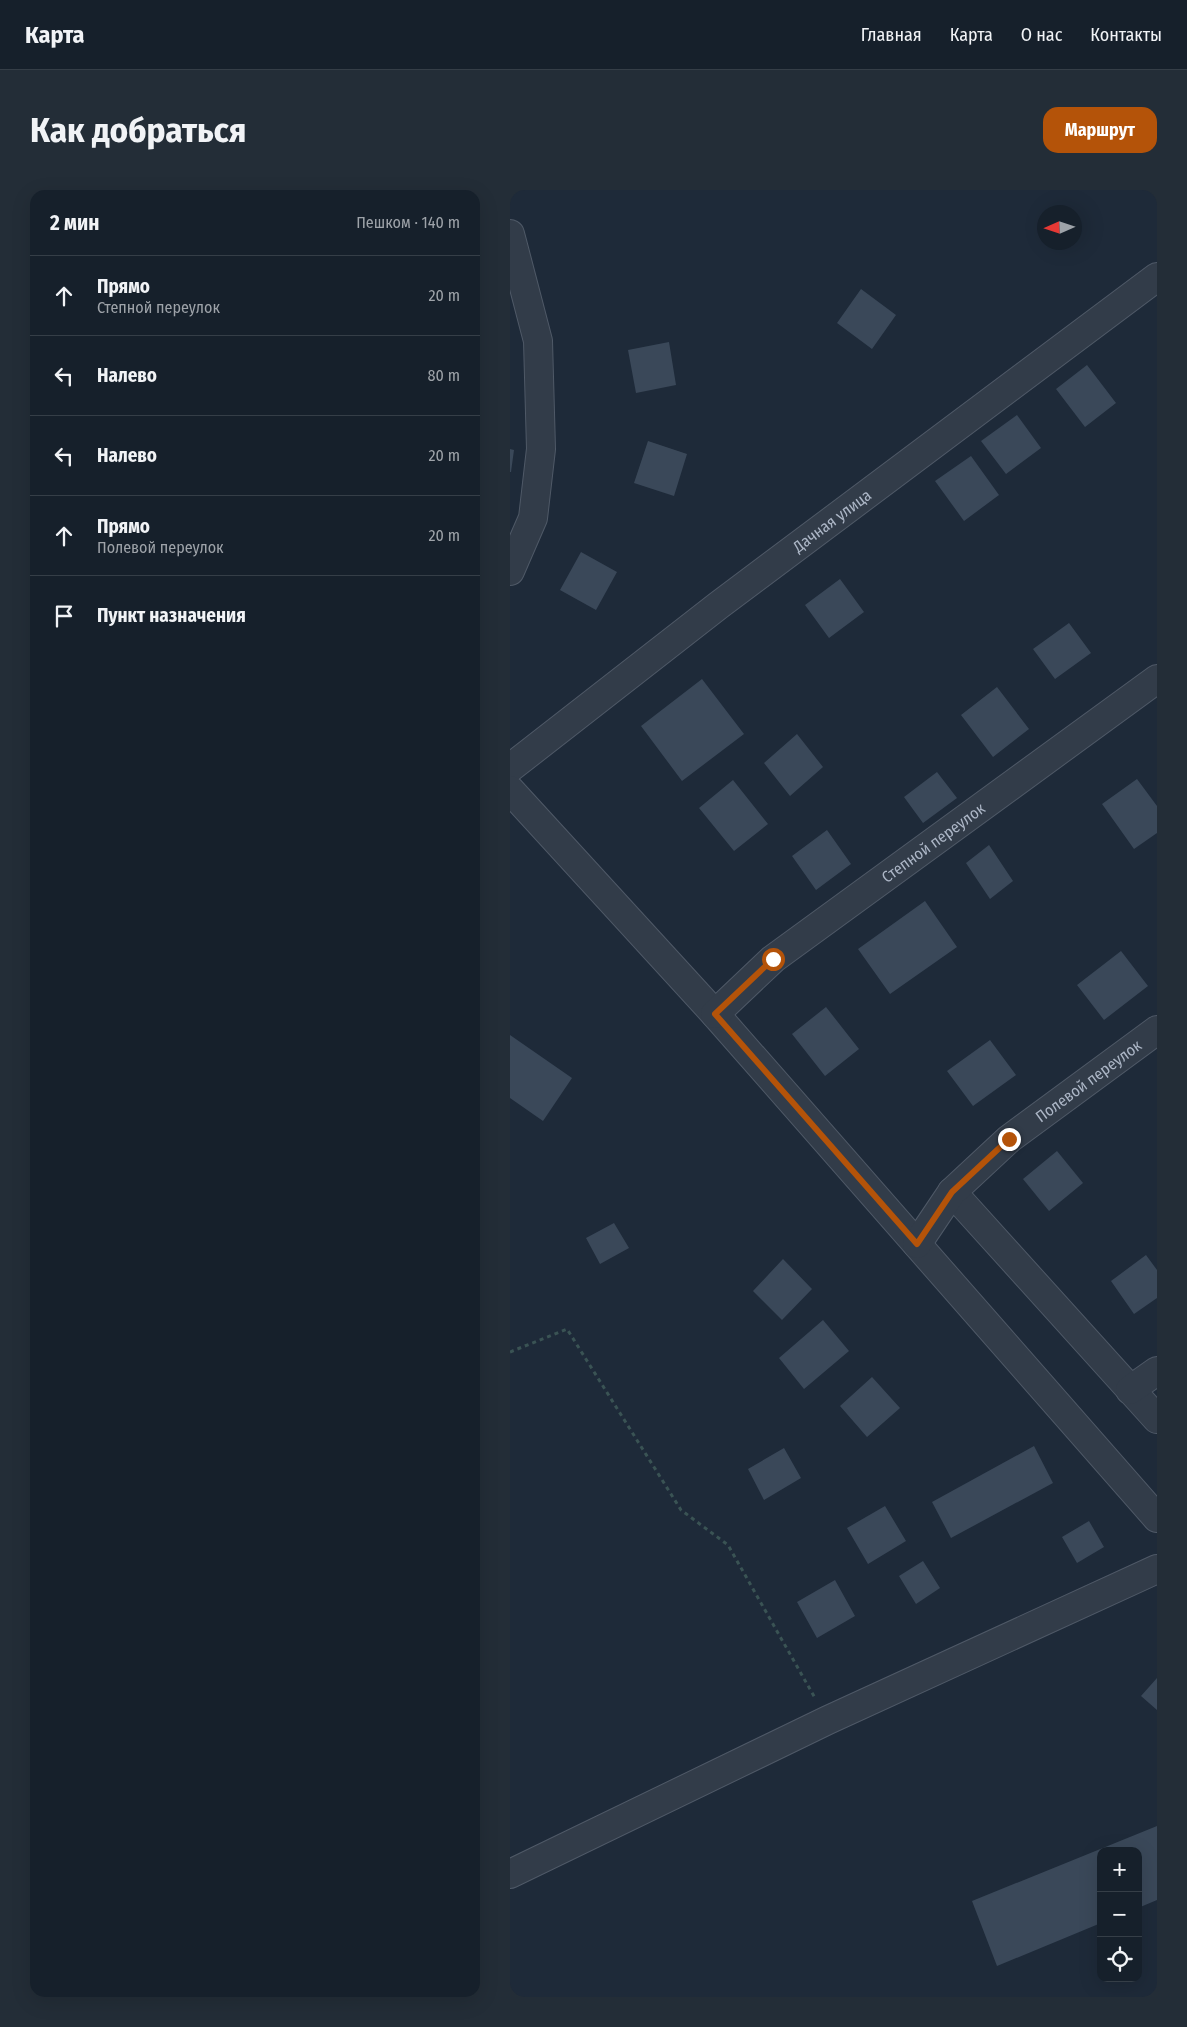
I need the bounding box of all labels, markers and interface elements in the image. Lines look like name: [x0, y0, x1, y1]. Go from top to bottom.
text: Карта: [25, 21, 84, 49]
text: Главная: [861, 24, 922, 46]
text: Карта: [950, 24, 993, 46]
text: О нас: [1021, 24, 1062, 46]
text: Контакты: [1090, 24, 1162, 46]
button: Маршрут: [1043, 107, 1157, 153]
text: Как добраться: [30, 109, 247, 151]
north arrow: [1037, 205, 1082, 250]
text: 2 мин: [50, 210, 99, 236]
text: Пешком · 140 m: [356, 213, 460, 232]
text: Прямо: [97, 275, 150, 298]
icon: ahead: [50, 282, 78, 310]
text: 20 m: [429, 286, 460, 305]
text: Степной переулок: [97, 298, 220, 317]
icon: left: [50, 362, 78, 390]
text: Налево: [97, 364, 157, 387]
text: 80 m: [428, 366, 460, 385]
icon: left: [50, 442, 78, 470]
text: Налево: [97, 444, 157, 467]
text: 20 m: [429, 446, 460, 465]
street label: Дачная улица: [788, 485, 875, 557]
text: Прямо: [97, 515, 150, 538]
icon: ahead: [50, 522, 78, 550]
text: 20 m: [429, 526, 460, 545]
text: Полевой переулок: [97, 538, 224, 557]
icon: arrive: [50, 602, 78, 630]
text: Пункт назначения: [97, 604, 246, 627]
street label: Степной переулок: [878, 798, 989, 886]
route start: [762, 948, 785, 971]
street label: Полевой переулок: [1032, 1035, 1145, 1126]
route end: [998, 1128, 1021, 1151]
map controls: [1097, 1847, 1142, 1982]
button: +: [1097, 1847, 1142, 1892]
button: −: [1097, 1892, 1142, 1937]
button: locate: [1097, 1937, 1142, 1982]

